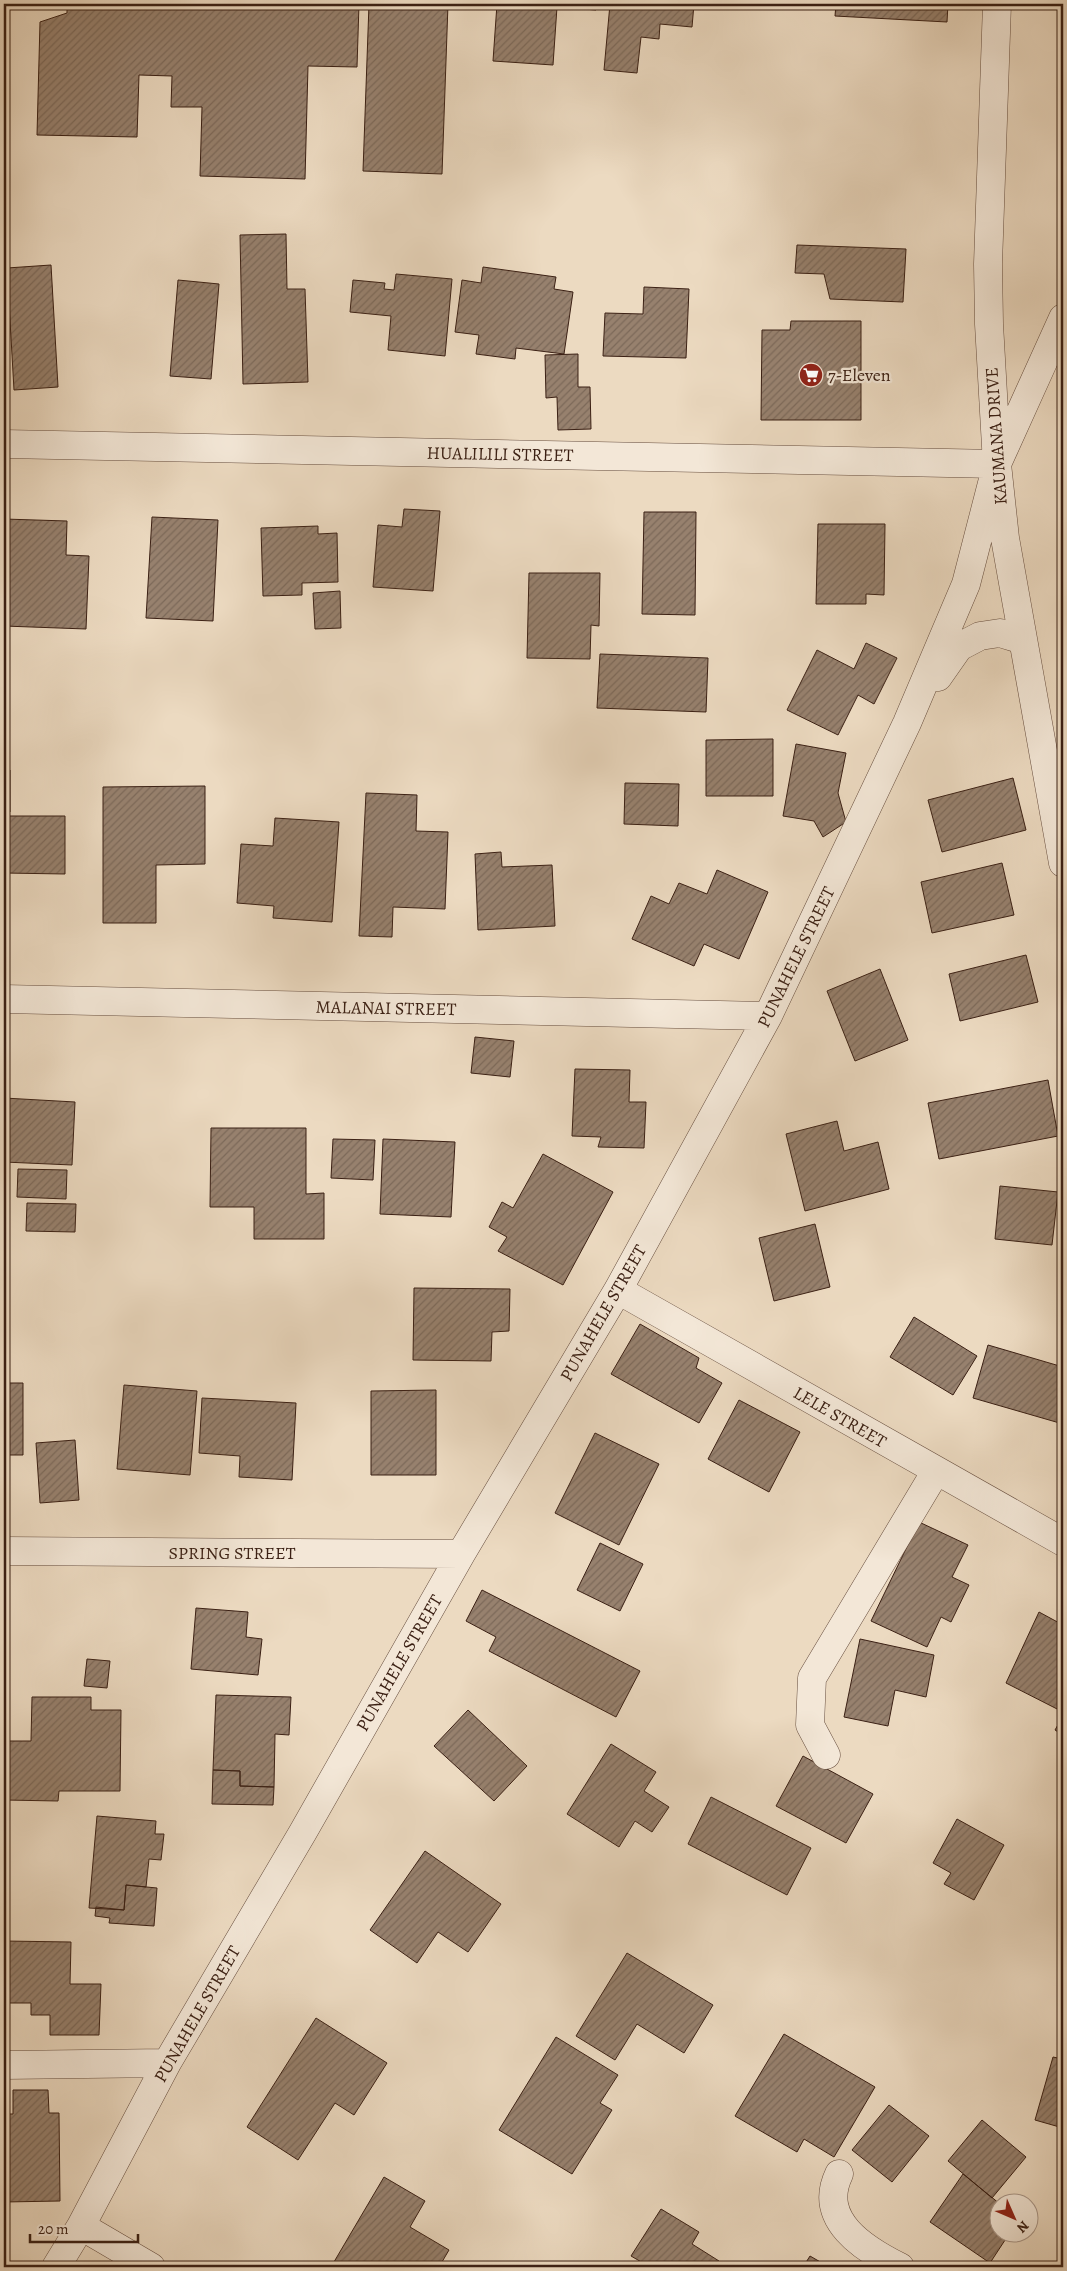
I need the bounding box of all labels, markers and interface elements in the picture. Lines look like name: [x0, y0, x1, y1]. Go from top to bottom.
supermarket icon: 7-Eleven: [798, 362, 824, 388]
place label: 7-Eleven: [828, 363, 891, 387]
street label: KAUMANA DRIVE: [979, 366, 1013, 506]
street label: HUALILILI STREET: [426, 441, 574, 467]
street label: PUNAHELE STREET: [751, 882, 841, 1032]
street label: MALANAI STREET: [315, 995, 457, 1021]
street label: PUNAHELE STREET: [554, 1240, 652, 1386]
street label: LELE STREET: [789, 1381, 891, 1453]
street label: SPRING STREET: [169, 1541, 296, 1565]
street label: PUNAHELE STREET: [350, 1590, 448, 1736]
street label: PUNAHELE STREET: [148, 1941, 246, 2087]
north arrow: [990, 2194, 1040, 2244]
scale bar: [30, 2211, 138, 2243]
text: N: [1013, 2217, 1033, 2237]
text: 20 m: [38, 2219, 69, 2239]

